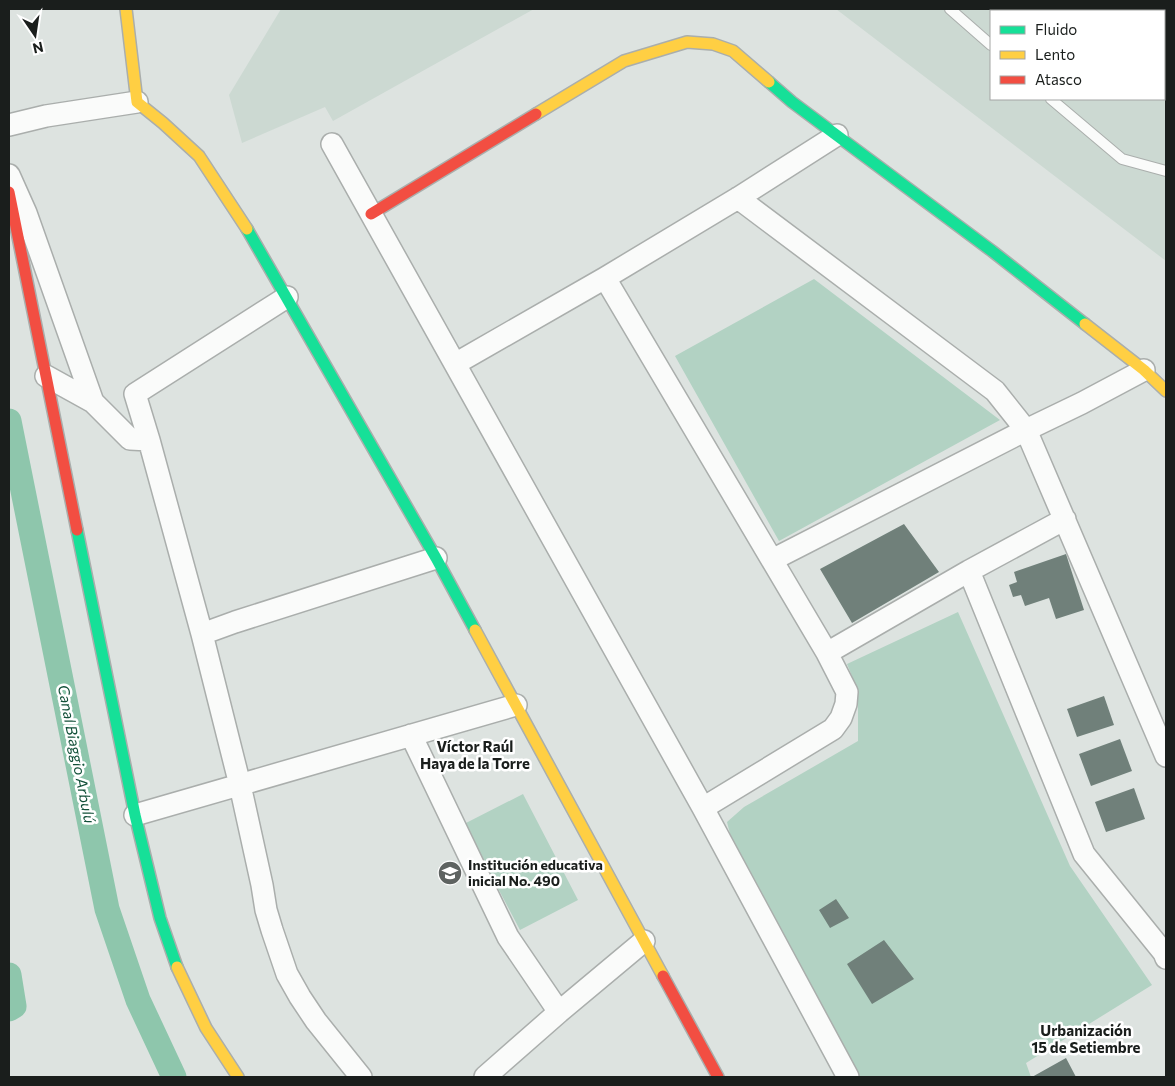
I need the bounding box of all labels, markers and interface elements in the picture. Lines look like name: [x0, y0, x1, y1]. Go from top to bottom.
north arrow: [10, 10, 60, 60]
legend: [990, 10, 1165, 100]
text: Fluido: [1035, 20, 1077, 38]
text: N: [31, 39, 45, 58]
text: Lento: [1035, 45, 1075, 63]
text: Atasco: [1035, 70, 1082, 88]
water label: Canal Biaggio Arbulú: [55, 683, 99, 825]
district label: Víctor Raúl Haya de la Torre: [420, 737, 530, 772]
place label: Institución educativa inicial No. 490: [468, 856, 603, 889]
school or university icon: Institución educativa inicial No. 490: [437, 860, 463, 886]
district label: Urbanización 15 de Setiembre: [1031, 1021, 1141, 1056]

